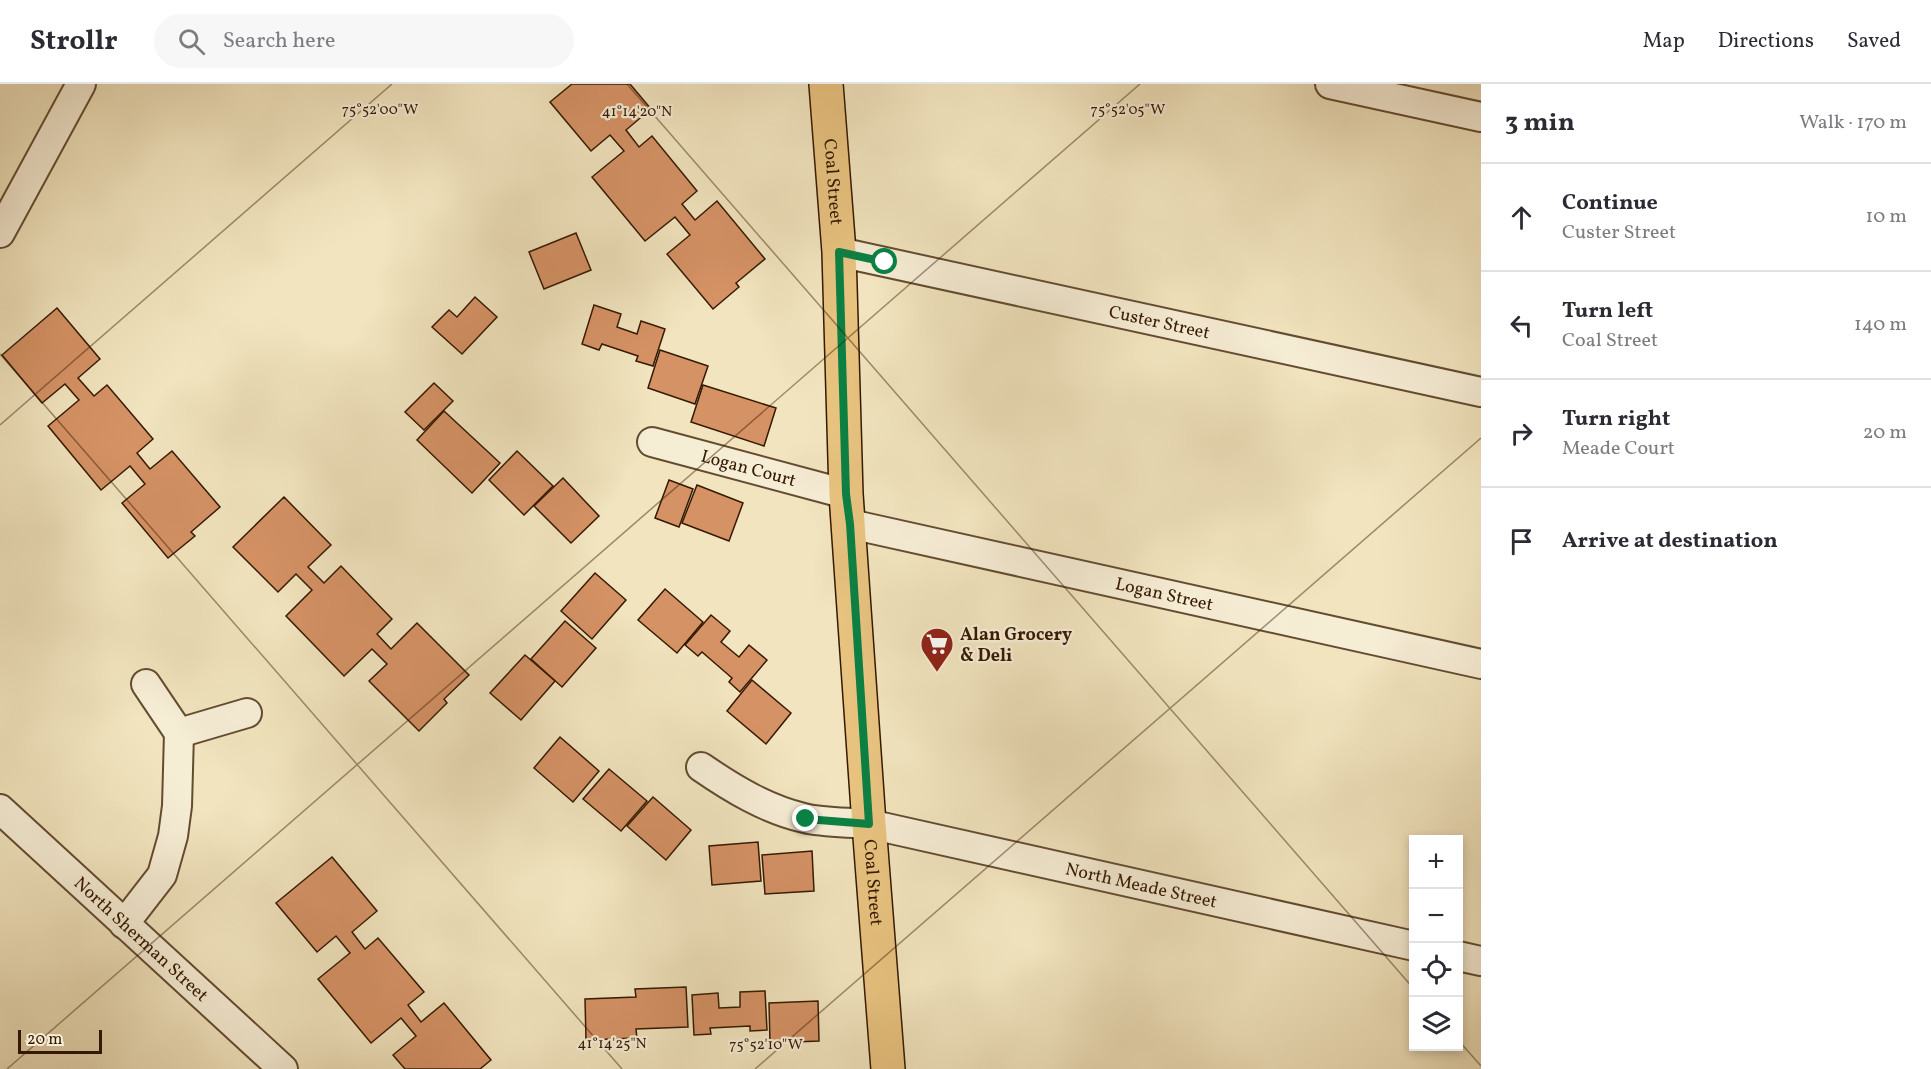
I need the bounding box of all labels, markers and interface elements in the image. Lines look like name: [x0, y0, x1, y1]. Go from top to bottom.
search box: [154, 14, 574, 68]
text: Strollr: [30, 22, 118, 61]
icon: search: [175, 25, 208, 58]
text: Search here: [223, 26, 335, 57]
text: Map: [1643, 27, 1685, 56]
text: Directions: [1718, 27, 1814, 56]
text: Saved: [1847, 27, 1901, 56]
text: 75°52'00"W: [342, 100, 418, 121]
text: 75°52'05"W: [1091, 100, 1165, 121]
text: 41°14'20"N: [602, 102, 672, 123]
text: 3 min: [1505, 105, 1575, 141]
text: Walk · 170 m: [1799, 109, 1907, 137]
street label: Coal Street: [816, 138, 848, 226]
text: Continue: [1562, 188, 1658, 219]
icon: ahead: [1505, 201, 1538, 234]
text: 10 m: [1866, 203, 1907, 231]
text: Custer Street: [1562, 219, 1676, 247]
route start: [871, 248, 897, 274]
text: Turn left: [1562, 296, 1653, 327]
street label: Custer Street: [1106, 300, 1212, 347]
icon: left: [1505, 309, 1538, 342]
text: 140 m: [1854, 311, 1907, 339]
text: Coal Street: [1562, 327, 1658, 355]
text: Turn right: [1562, 404, 1670, 435]
icon: right: [1505, 417, 1538, 450]
text: 20 m: [1863, 419, 1907, 447]
text: Meade Court: [1562, 435, 1675, 463]
street label: Logan Court: [698, 445, 799, 494]
icon: arrive: [1505, 525, 1538, 558]
text: Arrive at destination: [1562, 526, 1778, 557]
street label: Logan Street: [1113, 572, 1215, 618]
place label: Alan Grocery & Deli: [960, 623, 1072, 669]
supermarket icon: Alan Grocery & Deli: [919, 626, 955, 673]
route end: [792, 805, 818, 831]
map controls: [1409, 835, 1463, 1051]
button: +: [1409, 835, 1463, 889]
street label: Coal Street: [856, 838, 888, 927]
street label: North Meade Street: [1063, 857, 1219, 916]
street label: North Sherman Street: [68, 872, 213, 1008]
button: −: [1409, 889, 1463, 943]
button: locate: [1409, 943, 1463, 997]
button: layers: [1409, 997, 1463, 1051]
scale bar: [18, 1027, 102, 1054]
text: 20 m: [27, 1029, 62, 1051]
text: 41°14'25"N: [577, 1034, 647, 1055]
text: 75°52'10"W: [729, 1035, 803, 1056]

